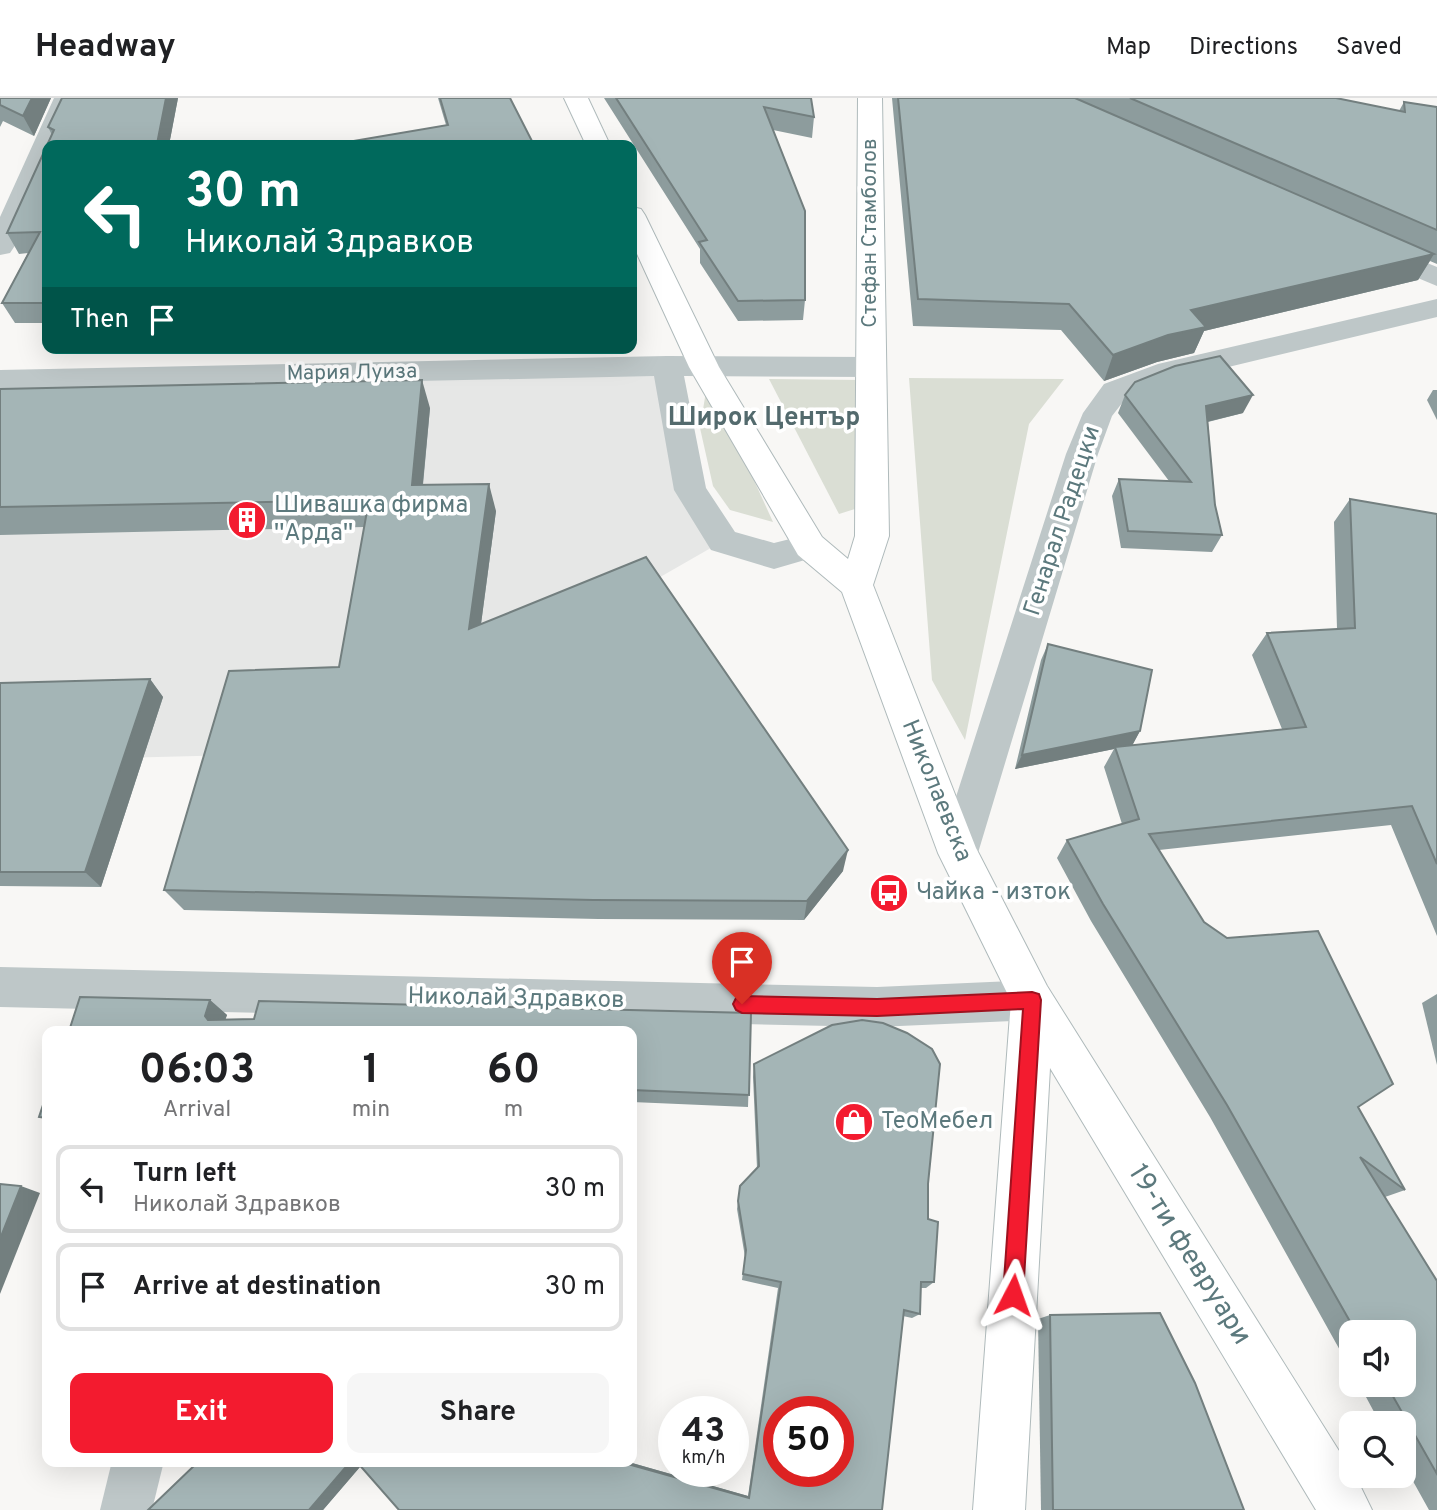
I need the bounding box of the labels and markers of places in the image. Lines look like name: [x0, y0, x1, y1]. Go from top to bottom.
place label: Шивашка фирма ''Арда'': [274, 491, 468, 549]
building icon: Шивашка фирма ''Арда'': [226, 499, 268, 541]
bus stop icon: Чайка - изток: [868, 872, 910, 914]
place label: Чайка - изток: [916, 878, 1071, 908]
pin: [712, 932, 772, 1004]
shop icon: ТеоМебел: [833, 1101, 875, 1143]
place label: ТеоМебел: [881, 1107, 993, 1137]

